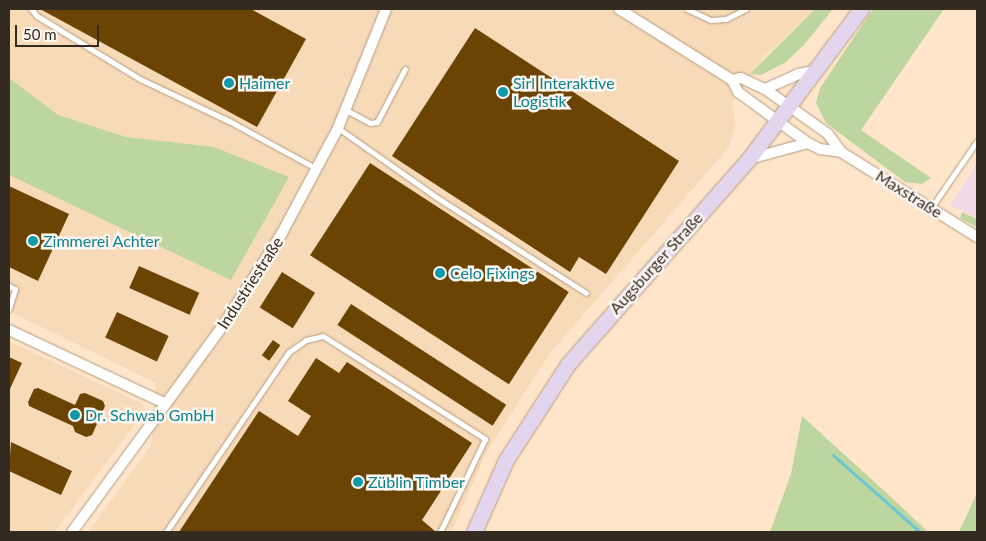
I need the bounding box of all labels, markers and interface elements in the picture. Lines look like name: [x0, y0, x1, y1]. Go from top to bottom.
scale bar: [18, 15, 101, 47]
text: 50 m: [23, 25, 57, 43]
place label: Haimer: [239, 73, 290, 93]
place label: Sirl Interaktive Logistik: [513, 73, 615, 111]
marker: Haimer: [223, 77, 235, 89]
marker: Sirl Interaktive Logistik: [497, 86, 509, 98]
street label: Maxstraße: [872, 166, 946, 222]
street label: Augsburger Straße: [605, 208, 707, 318]
place label: Zimmerei Achter: [43, 231, 160, 251]
street label: Industriestraße: [213, 233, 287, 333]
marker: Zimmerei Achter: [27, 235, 39, 247]
place label: Celo Fixings: [450, 263, 535, 283]
marker: Celo Fixings: [434, 267, 446, 279]
place label: Dr. Schwab GmbH: [85, 405, 214, 425]
marker: Dr. Schwab GmbH: [69, 409, 81, 421]
place label: Züblin Timber: [368, 472, 465, 492]
marker: Züblin Timber: [352, 476, 364, 488]

